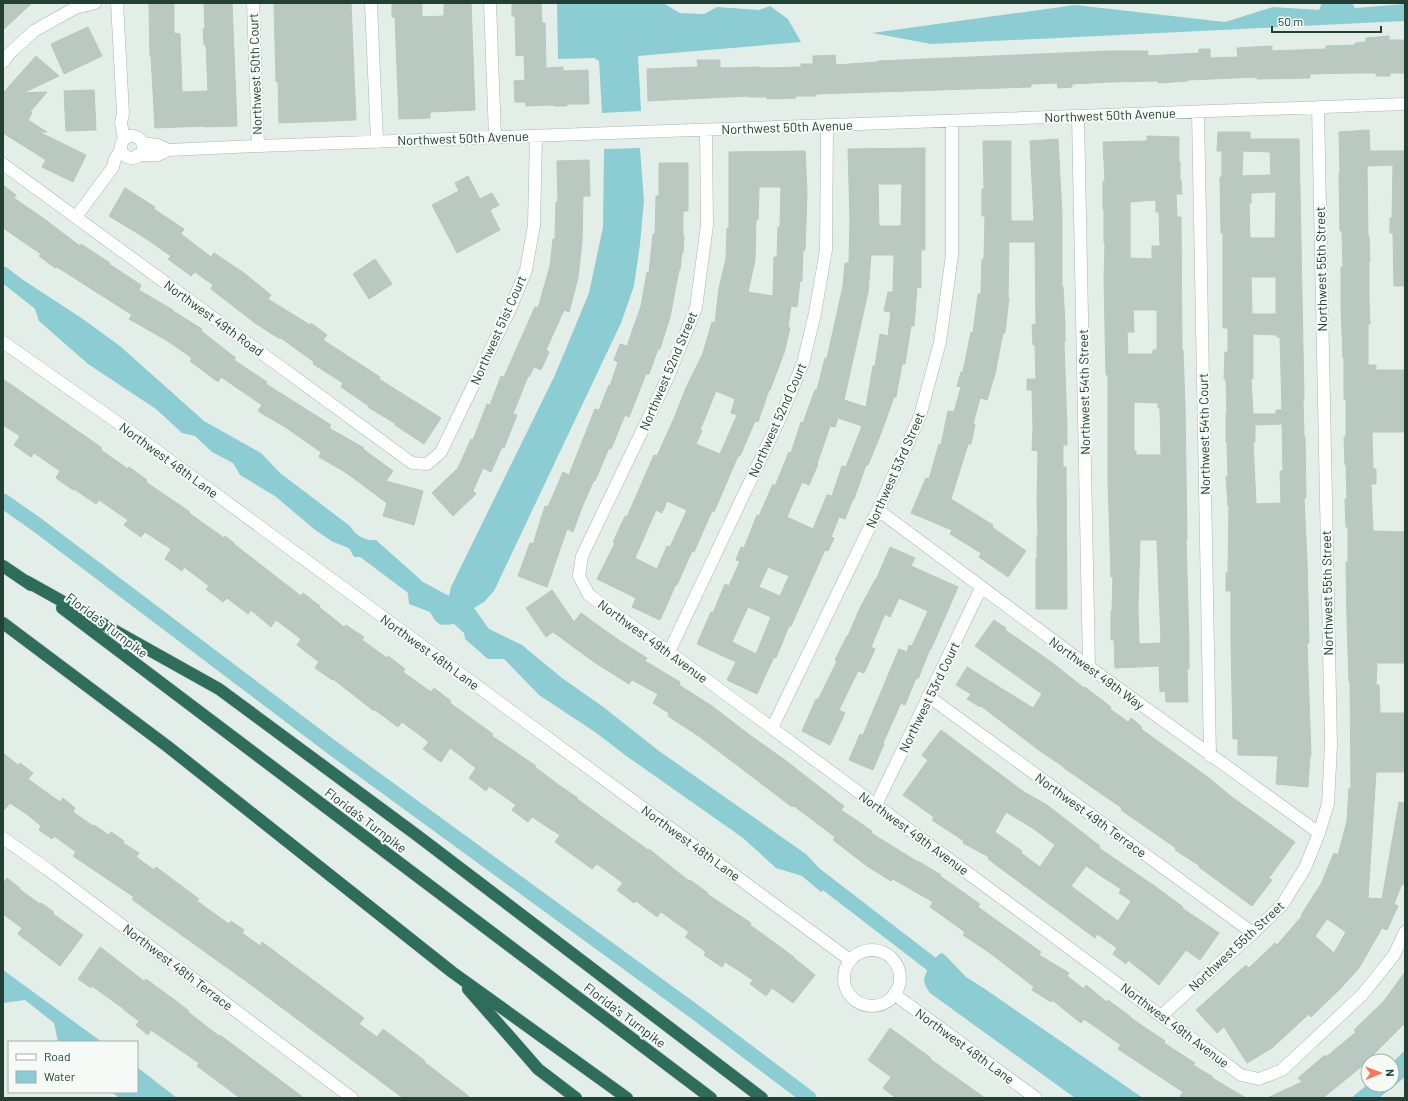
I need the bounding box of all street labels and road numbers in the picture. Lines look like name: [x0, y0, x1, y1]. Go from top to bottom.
street label: Northwest 50th Court: [245, 13, 265, 135]
street label: Northwest 50th Avenue: [1044, 105, 1176, 125]
street label: Northwest 50th Avenue: [721, 117, 853, 137]
street label: Northwest 50th Avenue: [397, 128, 529, 148]
street label: Northwest 55th Street: [1312, 206, 1330, 332]
street label: Northwest 51st Court: [467, 273, 529, 387]
street label: Northwest 49th Road: [161, 277, 267, 359]
street label: Northwest 52nd Street: [636, 309, 700, 433]
street label: Northwest 54th Street: [1075, 329, 1093, 455]
street label: Northwest 52nd Court: [745, 360, 809, 480]
street label: Northwest 54th Court: [1195, 373, 1213, 495]
street label: Northwest 53rd Street: [862, 410, 928, 530]
street label: Northwest 48th Lane: [117, 419, 222, 501]
street label: Northwest 55th Street: [1318, 530, 1336, 656]
street label: Florida's Turnpike: [63, 589, 151, 661]
street label: Northwest 49th Avenue: [595, 596, 711, 686]
street label: Northwest 48th Lane: [378, 611, 483, 693]
street label: Northwest 49th Way: [1046, 633, 1148, 713]
street label: Northwest 53rd Court: [895, 639, 963, 755]
street label: Northwest 49th Terrace: [1032, 769, 1150, 861]
street label: Florida's Turnpike: [322, 784, 410, 856]
street label: Northwest 49th Avenue: [856, 788, 972, 878]
street label: Northwest 48th Lane: [639, 802, 744, 884]
street label: Northwest 55th Street: [1185, 897, 1287, 995]
street label: Northwest 48th Terrace: [120, 920, 236, 1014]
street label: Florida's Turnpike: [581, 979, 669, 1051]
street label: Northwest 49th Avenue: [1118, 979, 1232, 1071]
street label: Northwest 48th Lane: [913, 1005, 1018, 1087]

